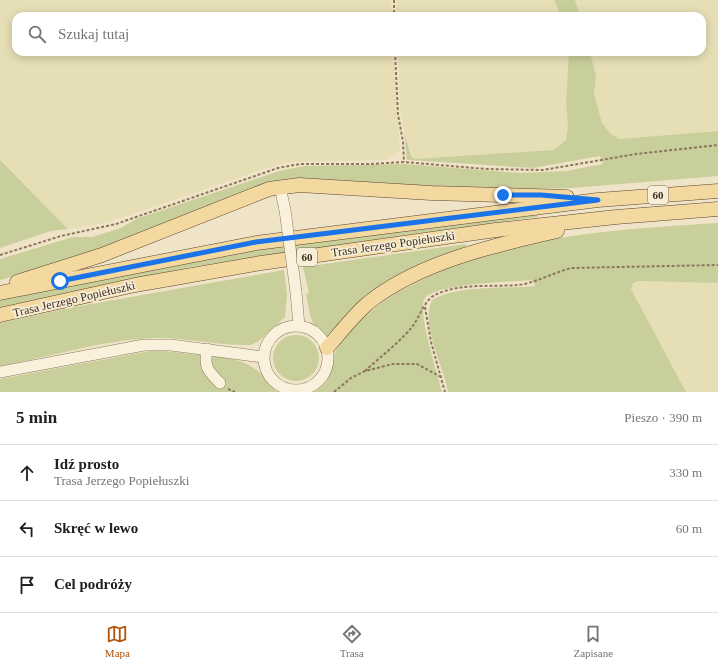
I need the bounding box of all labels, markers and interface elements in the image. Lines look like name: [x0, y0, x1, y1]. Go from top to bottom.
search box: [12, 12, 706, 56]
icon: search: [26, 23, 48, 45]
text: Szukaj tutaj: [58, 26, 129, 42]
route end: [494, 186, 512, 204]
road number: 60: [648, 186, 668, 204]
street label: Trasa Jerzego Popiełuszki: [330, 228, 456, 260]
road number: 60: [297, 248, 317, 266]
route start: [51, 272, 69, 290]
street label: Trasa Jerzego Popiełuszki: [12, 278, 137, 320]
text: 5 min: [16, 408, 57, 427]
text: Pieszo · 390 m: [624, 410, 702, 425]
text: Idź prosto: [54, 456, 119, 472]
icon: ahead: [16, 462, 38, 484]
text: 330 m: [669, 465, 702, 480]
text: Trasa Jerzego Popiełuszki: [54, 473, 189, 488]
icon: left: [16, 518, 38, 540]
text: Skręć w lewo: [54, 520, 138, 536]
text: 60 m: [676, 521, 702, 536]
icon: arrive: [16, 574, 38, 596]
text: Cel podróży: [54, 576, 132, 592]
tab: Mapa: [105, 623, 130, 659]
tab: Trasa: [340, 623, 364, 659]
tab: Zapisane: [573, 623, 613, 659]

